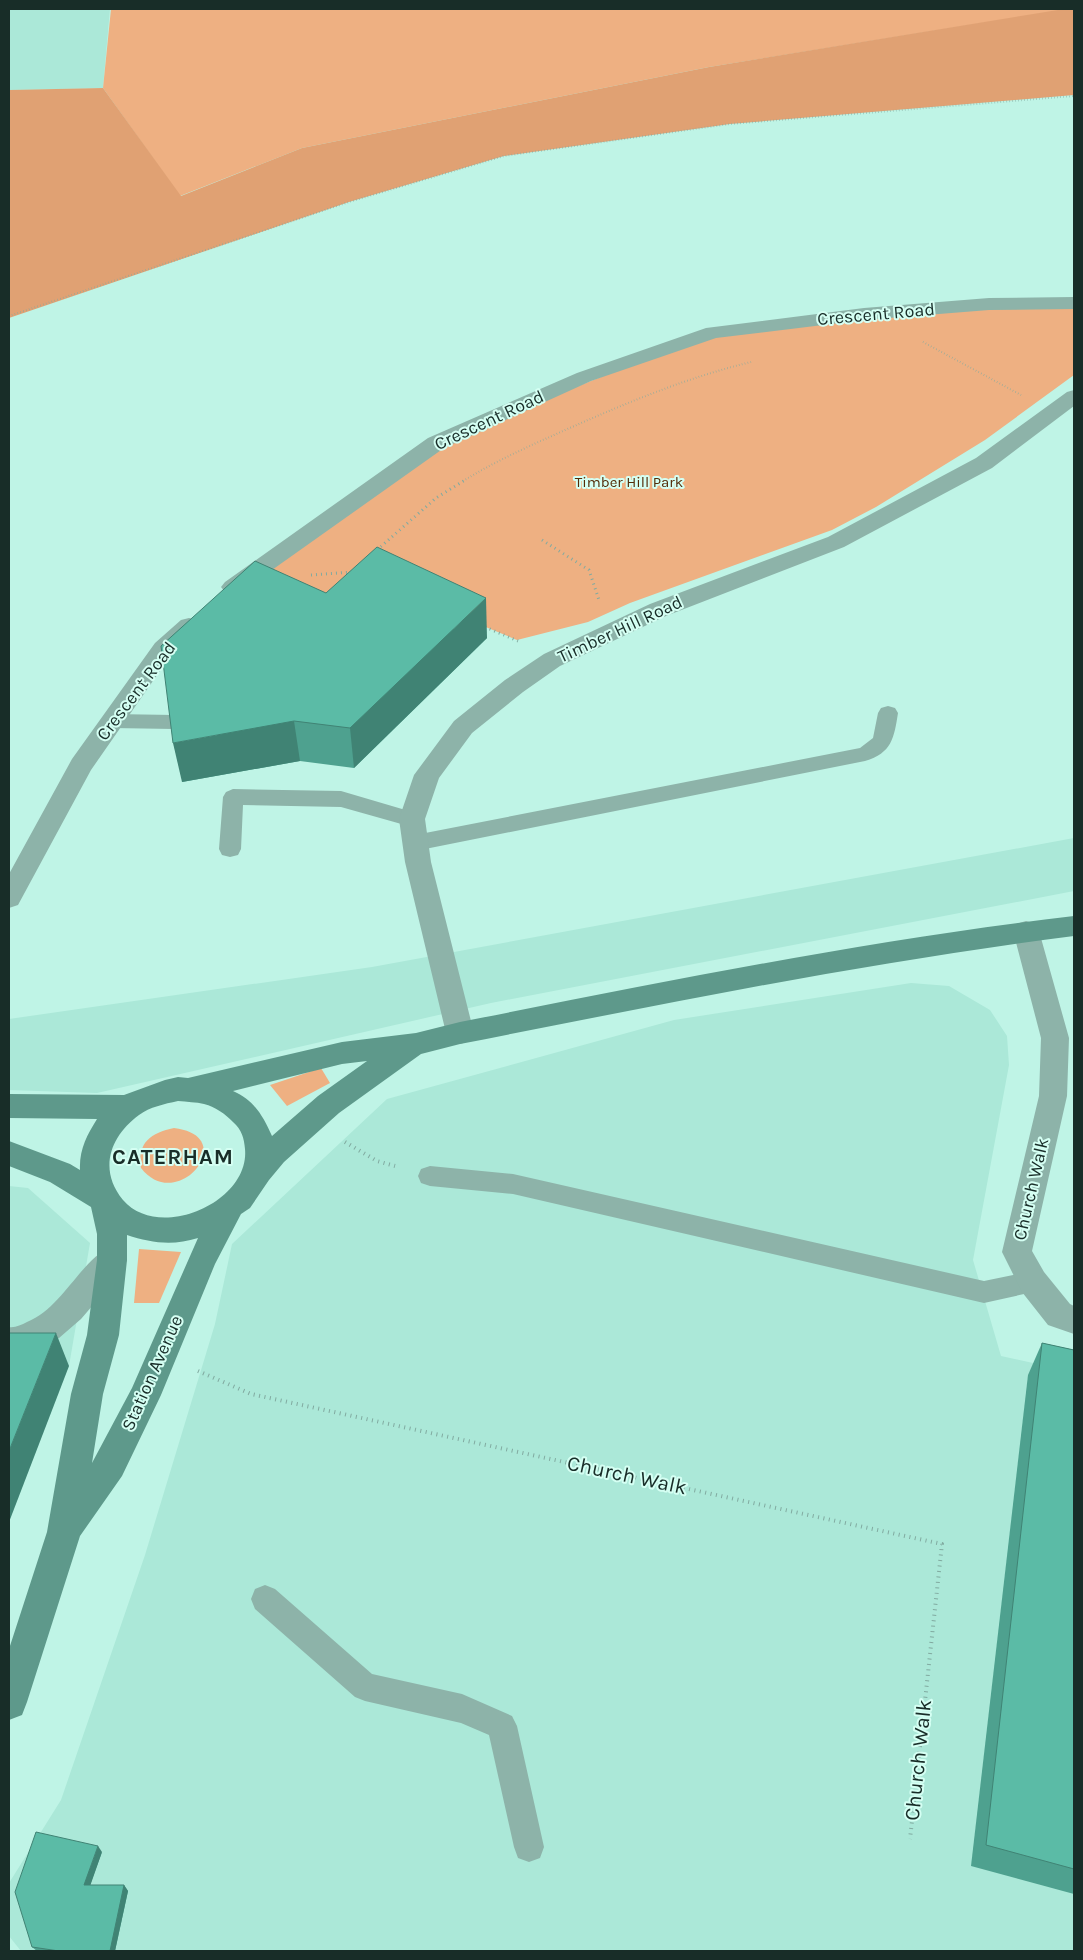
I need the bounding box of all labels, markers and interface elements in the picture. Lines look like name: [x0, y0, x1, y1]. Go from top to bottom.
street label: Crescent Road: [816, 298, 936, 330]
street label: Crescent Road: [431, 385, 547, 455]
park label: Timber Hill Park: [575, 473, 683, 491]
street label: Timber Hill Road: [554, 590, 686, 668]
street label: Crescent Road: [92, 637, 180, 745]
street label: Church Walk: [1009, 1136, 1053, 1242]
district label: CATERHAM: [112, 1144, 234, 1170]
street label: Station Avenue: [117, 1312, 187, 1434]
street label: Church Walk: [565, 1451, 689, 1499]
street label: Church Walk: [900, 1698, 936, 1822]

